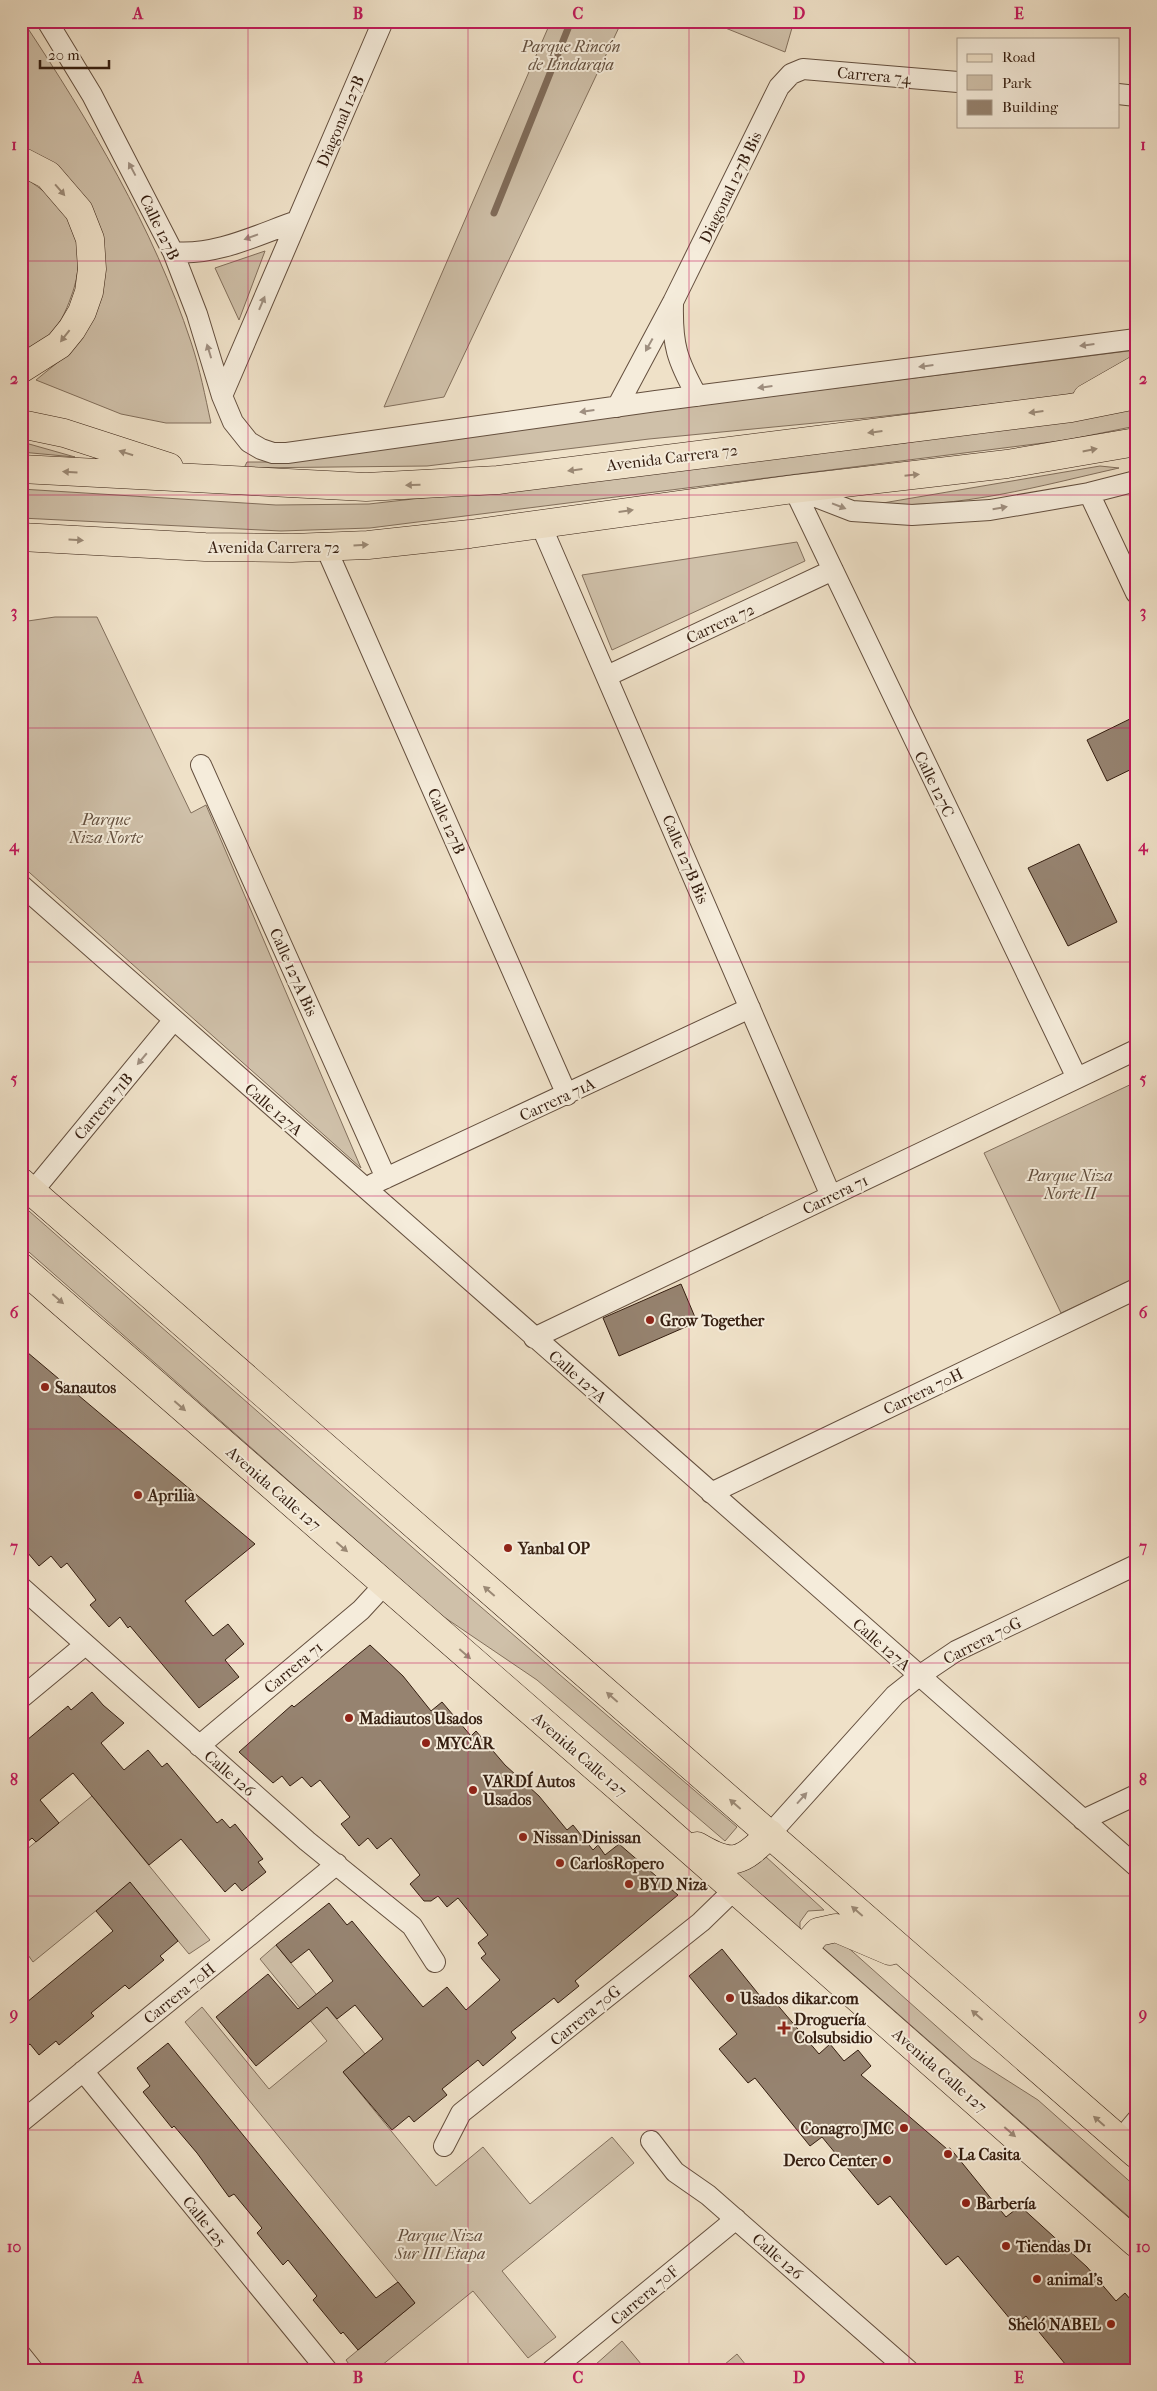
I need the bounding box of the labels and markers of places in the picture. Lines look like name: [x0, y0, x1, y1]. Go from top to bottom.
place label: Grow Together: [660, 1311, 766, 1331]
marker: Grow Together: [644, 1314, 656, 1326]
place label: Sanautos: [55, 1378, 116, 1397]
marker: Sanautos: [39, 1381, 51, 1393]
place label: Aprilia: [147, 1486, 196, 1506]
marker: Aprilia: [132, 1489, 144, 1501]
place label: Yanbal OP: [517, 1539, 590, 1558]
marker: Yanbal OP: [502, 1542, 514, 1554]
place label: Madiautos Usados: [358, 1709, 483, 1728]
marker: Madiautos Usados: [343, 1712, 355, 1724]
place label: MYCAR: [435, 1734, 495, 1753]
marker: MYCAR: [420, 1737, 432, 1749]
place label: VARDÍ Autos Usados: [482, 1771, 575, 1809]
marker: VARDÍ Autos Usados: [467, 1784, 479, 1796]
place label: Nissan Dinissan: [533, 1828, 642, 1847]
marker: Nissan Dinissan: [517, 1831, 529, 1843]
place label: CarlosRopero: [570, 1854, 664, 1874]
marker: CarlosRopero: [554, 1857, 566, 1869]
place label: BYD Niza: [639, 1875, 708, 1894]
marker: BYD Niza: [623, 1878, 635, 1890]
place label: Usados dikar.com: [739, 1989, 859, 2008]
marker: Usados dikar.com: [724, 1992, 736, 2004]
place label: Droguería Colsubsidio: [794, 2010, 872, 2047]
marker: Droguería Colsubsidio: [778, 2022, 790, 2034]
place label: Conagro JMC: [800, 2119, 894, 2139]
marker: Conagro JMC: [898, 2122, 910, 2134]
place label: La Casita: [958, 2145, 1021, 2164]
marker: La Casita: [942, 2148, 954, 2160]
place label: Derco Center: [783, 2151, 878, 2170]
marker: Derco Center: [881, 2154, 893, 2166]
place label: Barbería: [976, 2194, 1036, 2213]
marker: Barbería: [960, 2197, 972, 2209]
place label: Tiendas D1: [1015, 2237, 1092, 2256]
marker: Tiendas D1: [1000, 2240, 1012, 2252]
place label: animal's: [1047, 2270, 1103, 2289]
marker: animal's: [1031, 2273, 1043, 2285]
place label: Sheló NABEL: [1008, 2315, 1101, 2334]
marker: Sheló NABEL: [1105, 2318, 1117, 2330]

